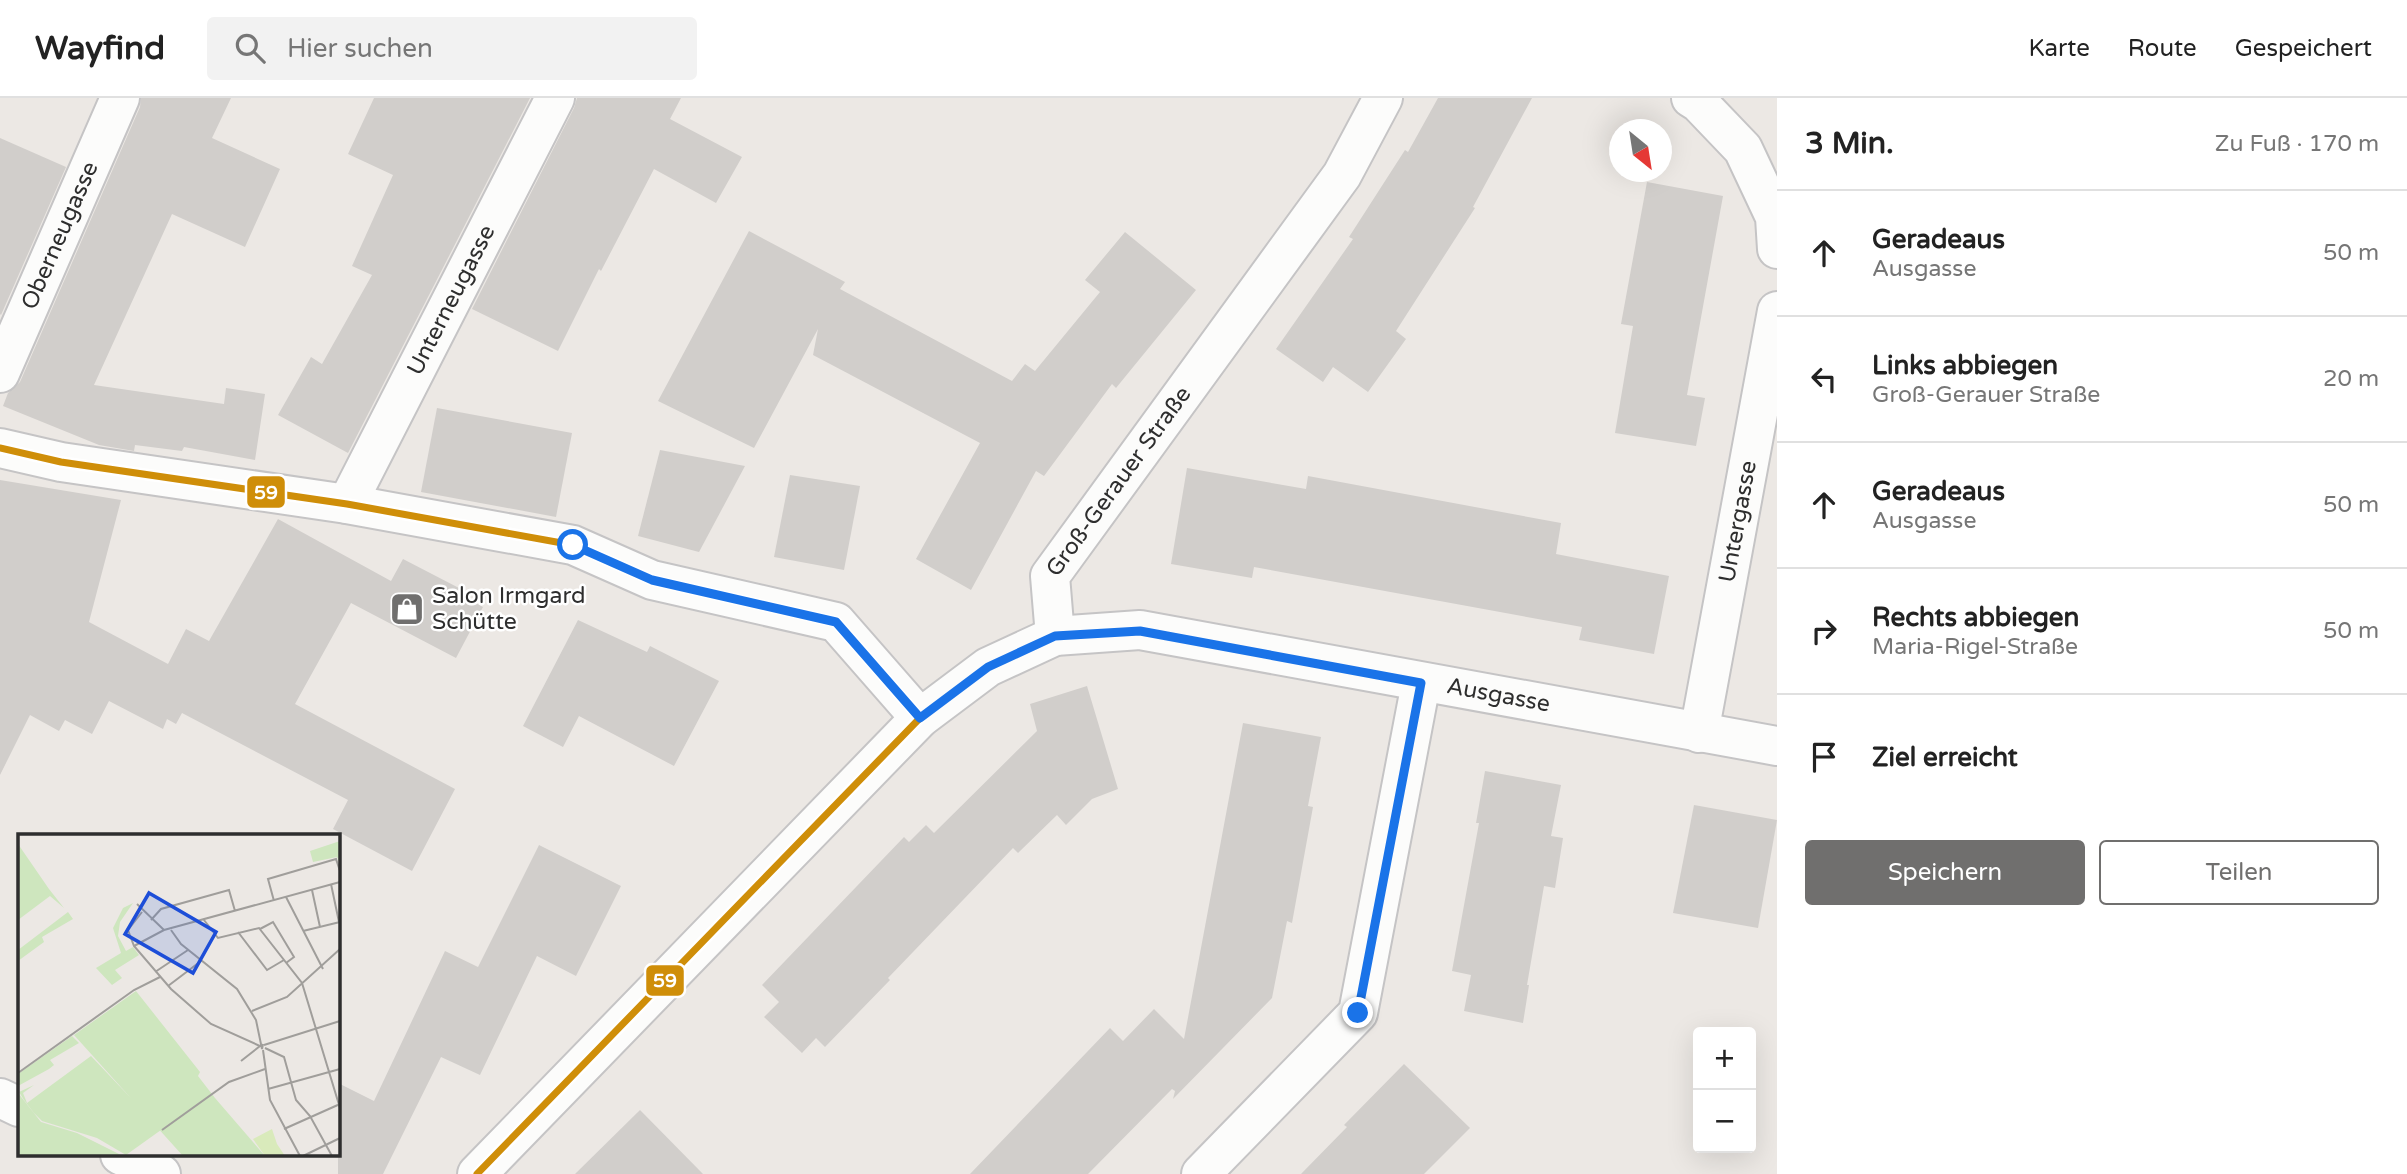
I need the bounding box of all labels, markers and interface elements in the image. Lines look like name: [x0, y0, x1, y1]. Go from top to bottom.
search box: [207, 17, 697, 80]
text: Wayfind: [35, 29, 165, 68]
icon: search: [231, 29, 269, 67]
text: Hier suchen: [287, 33, 433, 64]
text: Karte: [2028, 34, 2090, 63]
text: Route: [2128, 34, 2197, 63]
text: Gespeichert: [2235, 34, 2372, 63]
north arrow: [1609, 119, 1672, 182]
text: 3 Min.: [1805, 125, 1894, 162]
text: Zu Fuß · 170 m: [2215, 130, 2379, 158]
street label: Oberneugasse: [15, 157, 105, 314]
street label: Unterneugasse: [401, 220, 501, 380]
text: Geradeaus: [1872, 224, 2005, 255]
icon: ahead: [1805, 234, 1843, 272]
text: 50 m: [2323, 239, 2379, 267]
text: Ausgasse: [1872, 255, 1976, 283]
text: Links abbiegen: [1872, 350, 2058, 381]
icon: left: [1805, 360, 1843, 398]
text: 20 m: [2323, 365, 2379, 393]
street label: Groß-Gerauer Straße: [1040, 381, 1197, 582]
text: Groß-Gerauer Straße: [1872, 381, 2100, 409]
street label: Untergasse: [1713, 458, 1763, 585]
line badge: 59: [246, 475, 286, 509]
text: Geradeaus: [1872, 476, 2005, 507]
text: 59: [254, 482, 278, 504]
icon: ahead: [1805, 486, 1843, 524]
text: 50 m: [2323, 491, 2379, 519]
text: Ausgasse: [1872, 507, 1976, 535]
route start: [557, 529, 588, 560]
place label: Salon Irmgard Schütte: [432, 582, 585, 636]
shop icon: Salon Irmgard Schütte: [388, 590, 426, 628]
text: Rechts abbiegen: [1872, 602, 2079, 633]
icon: right: [1805, 612, 1843, 650]
text: 50 m: [2323, 617, 2379, 645]
text: Maria-Rigel-Straße: [1872, 633, 2078, 661]
street label: Ausgasse: [1444, 672, 1552, 718]
icon: arrive: [1805, 738, 1843, 776]
text: Ziel erreicht: [1872, 742, 2018, 773]
inset map: [18, 834, 340, 1156]
button: Speichern: [1805, 840, 2085, 905]
button: Teilen: [2099, 840, 2379, 905]
line badge: 59: [645, 964, 685, 997]
text: 59: [653, 970, 677, 992]
route end: [1342, 997, 1373, 1028]
map controls: [1693, 1027, 1756, 1153]
button: +: [1693, 1027, 1756, 1090]
button: −: [1693, 1090, 1756, 1153]

